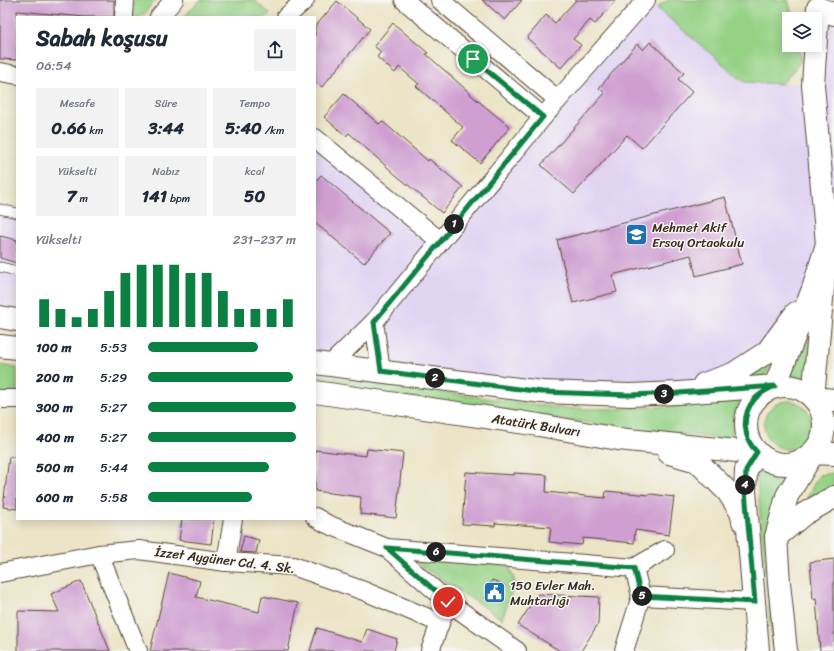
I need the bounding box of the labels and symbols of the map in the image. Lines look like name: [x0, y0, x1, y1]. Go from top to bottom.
pin: [456, 42, 490, 76]
pin: 1: [444, 214, 464, 234]
place label: Mehmet Akif Ersoy Ortaokulu: [652, 216, 744, 254]
school or university icon: Mehmet Akif Ersoy Ortaokulu: [623, 221, 649, 247]
pin: 2: [425, 368, 445, 388]
pin: 3: [654, 384, 674, 404]
street label: Atatürk Bulvarı: [489, 406, 582, 443]
pin: 4: [735, 475, 755, 495]
street label: İzzet Aygüner Cd. 4. Sk.: [153, 540, 296, 580]
pin: 6: [426, 542, 446, 562]
place label: 150 Evler Mah. Muhtarlığı: [510, 574, 595, 612]
public building icon: 150 Evler Mah. Muhtarlığı: [481, 579, 507, 605]
pin: [431, 585, 465, 619]
pin: 5: [632, 586, 652, 606]

